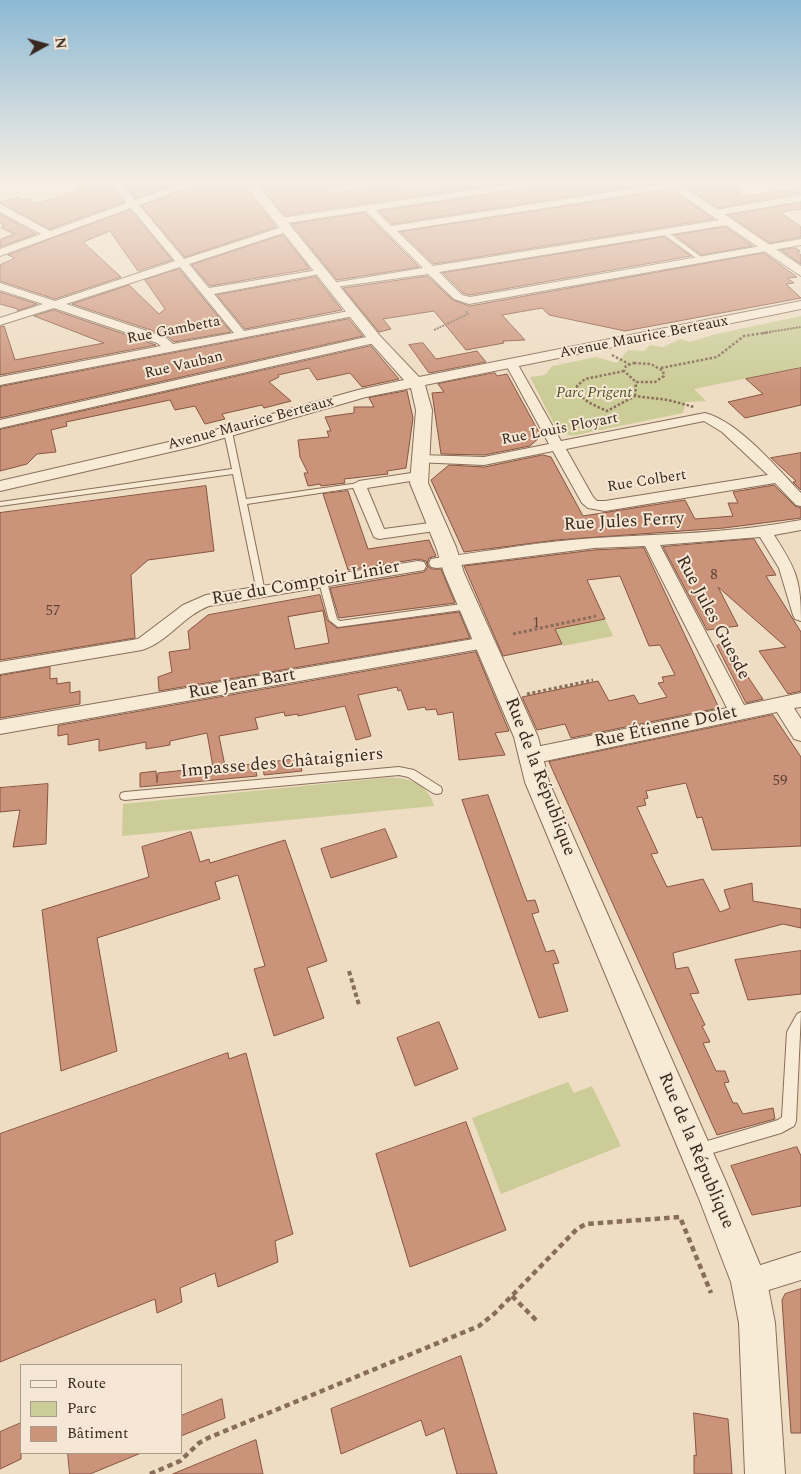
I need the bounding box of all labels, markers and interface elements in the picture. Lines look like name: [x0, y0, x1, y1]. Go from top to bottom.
north arrow: [20, 20, 70, 70]
text: N: [49, 36, 72, 50]
street label: Rue Gambetta: [126, 313, 222, 349]
street label: Avenue Maurice Berteaux: [558, 313, 730, 363]
street label: Rue Vauban: [143, 348, 225, 384]
park label: Parc Prigent: [556, 385, 632, 403]
street label: Avenue Maurice Berteaux: [166, 393, 336, 455]
street label: Rue Louis Ployart: [500, 410, 620, 450]
street label: Rue Colbert: [606, 467, 688, 497]
street label: Rue Jules Ferry: [563, 509, 685, 537]
street label: Rue Jules Guesde: [670, 552, 754, 684]
street label: Rue du Comptoir Linier: [210, 557, 402, 611]
house number: 8: [710, 567, 718, 585]
house number: 57: [46, 603, 60, 621]
house number: 1: [532, 615, 540, 633]
street label: Rue Jean Bart: [187, 665, 297, 705]
street label: Rue de la République: [499, 695, 579, 859]
street label: Rue Étienne Dolet: [592, 702, 740, 754]
street label: Impasse des Châtaigniers: [180, 744, 384, 784]
house number: 59: [773, 773, 787, 791]
street label: Rue de la République: [652, 1070, 738, 1232]
legend: [20, 1364, 182, 1454]
text: Route: [67, 1372, 106, 1395]
text: Parc: [67, 1397, 97, 1420]
text: Bâtiment: [67, 1422, 128, 1445]

